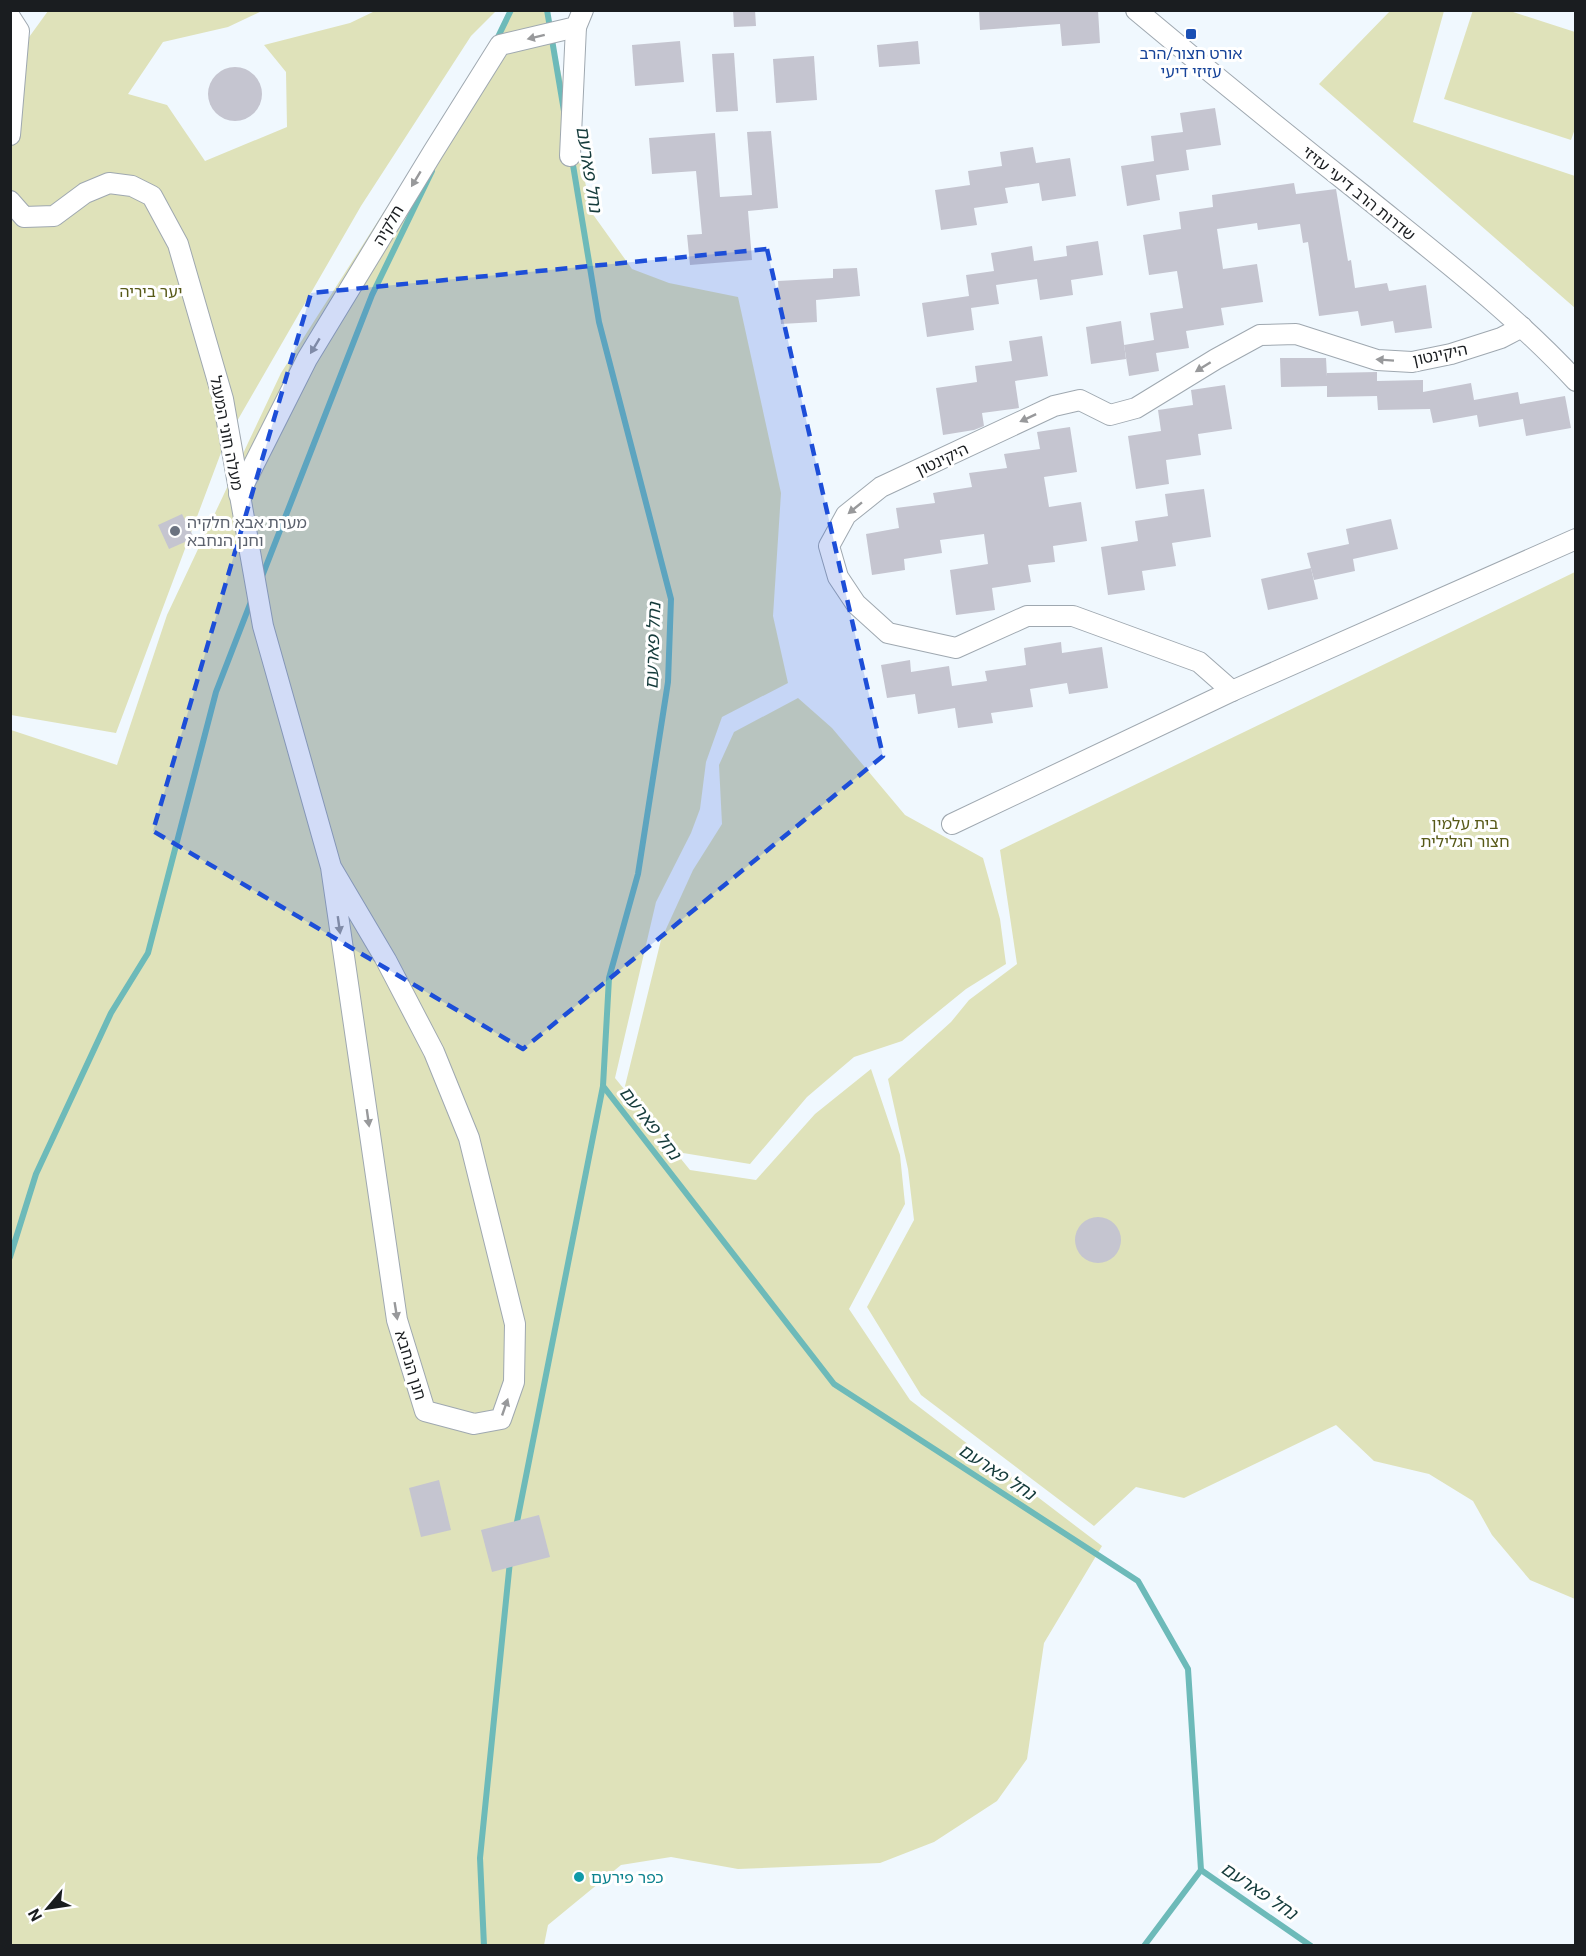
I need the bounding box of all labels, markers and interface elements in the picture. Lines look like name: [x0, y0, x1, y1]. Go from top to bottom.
marker: אורט חצור/הרב עזיזי דיעי: [1184, 27, 1198, 41]
one-way arrow: [527, 32, 545, 42]
place label: אורט חצור/הרב עזיזי דיעי: [1140, 44, 1242, 81]
water label: נחל פארעם: [572, 124, 607, 215]
street label: שדרות הרב דיעי עזיזי: [1298, 142, 1419, 245]
one-way arrow: [411, 171, 422, 187]
street label: חלקיה: [369, 202, 408, 249]
park label: יער ביריה: [120, 282, 182, 301]
one-way arrow: [310, 338, 320, 355]
street label: היקינטון: [1411, 339, 1469, 370]
one-way arrow: [1376, 355, 1395, 365]
one-way arrow: [1195, 361, 1211, 372]
street label: מעלה חוני המעגל: [206, 374, 247, 492]
one-way arrow: [1019, 414, 1036, 423]
street label: היקינטון: [913, 439, 971, 480]
one-way arrow: [847, 501, 863, 514]
place label: מערת אבא חלקיה וחנן הנחבא: [187, 513, 307, 550]
marker: מערת אבא חלקיה וחנן הנחבא: [168, 524, 182, 538]
water label: נחל פארעם: [640, 601, 665, 690]
park label: בית עלמין חצור הגלילית: [1420, 814, 1510, 851]
one-way arrow: [335, 916, 344, 935]
water label: נחל פארעם: [615, 1082, 686, 1164]
one-way arrow: [363, 1109, 372, 1128]
one-way arrow: [392, 1302, 401, 1321]
street label: חנן הנחבא: [391, 1328, 430, 1402]
one-way arrow: [501, 1398, 511, 1416]
water label: נחל פארעם: [955, 1439, 1041, 1505]
water label: נחל פארעם: [1217, 1858, 1302, 1924]
place label: כפר פירעם: [591, 1868, 664, 1887]
marker: כפר פירעם: [572, 1870, 586, 1884]
north arrow: [18, 1878, 78, 1938]
text: N: [24, 1905, 46, 1925]

